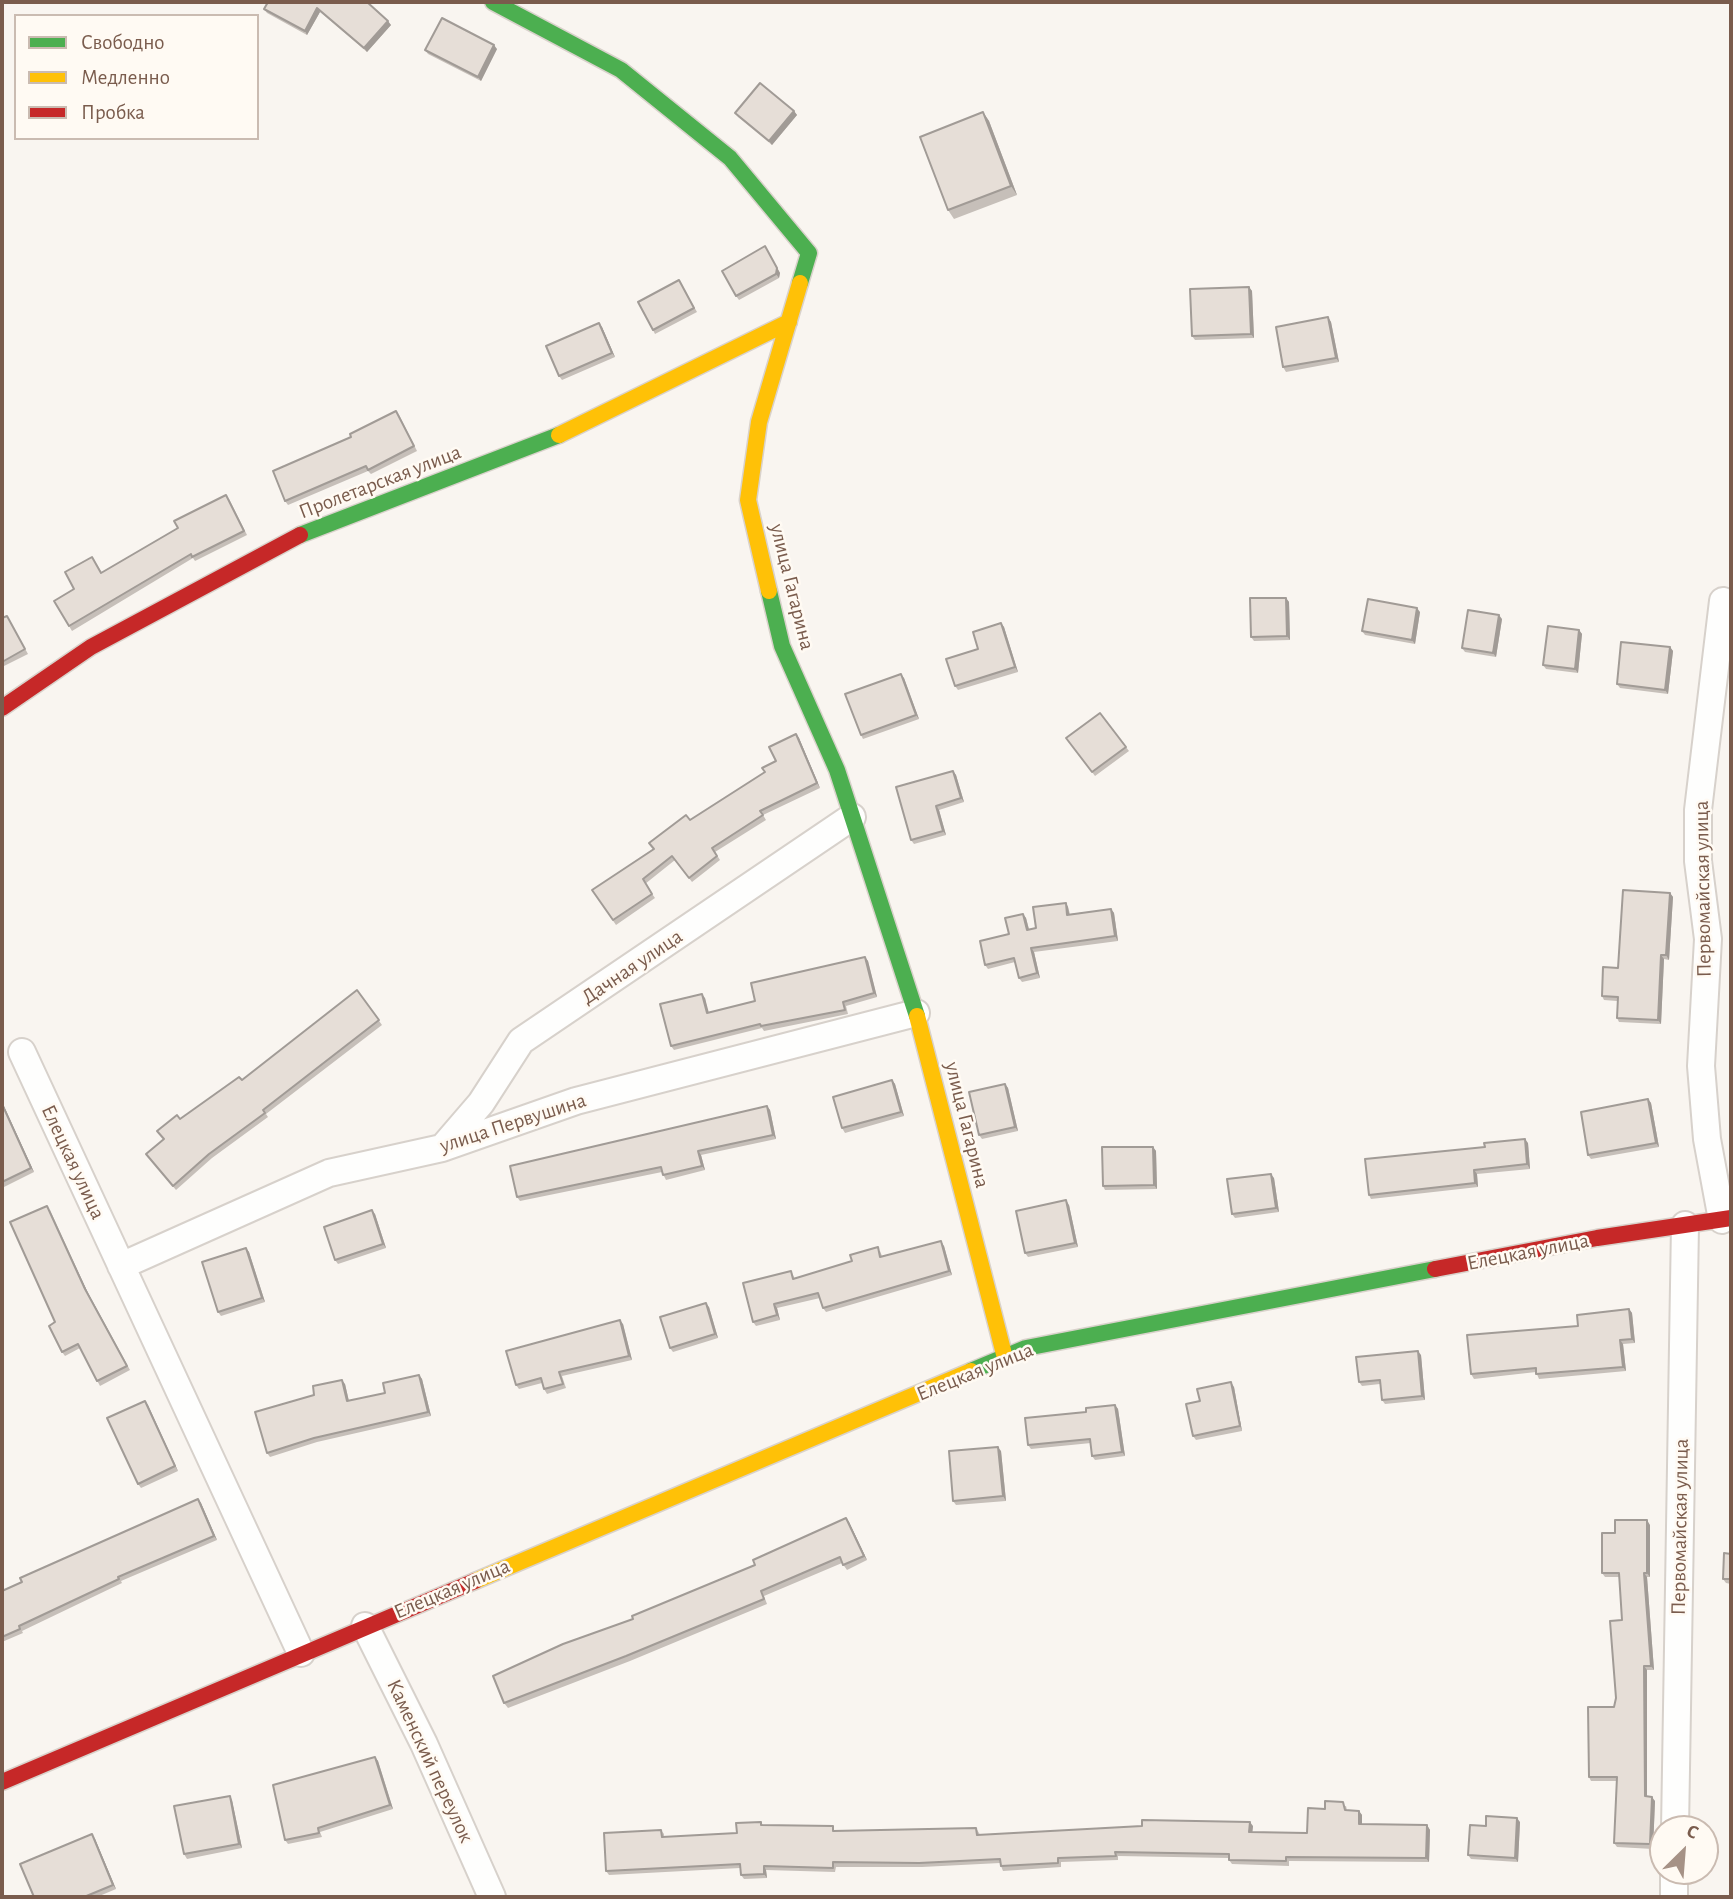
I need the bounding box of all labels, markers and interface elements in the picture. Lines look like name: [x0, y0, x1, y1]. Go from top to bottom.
legend: [14, 14, 259, 140]
text: Свободно: [81, 32, 165, 53]
text: Медленно: [81, 67, 170, 88]
text: Пробка: [81, 102, 145, 123]
street label: Пролетарская улица: [295, 439, 465, 525]
street label: улица Гагарина: [764, 521, 820, 653]
street label: Первомайская улица: [1689, 800, 1717, 978]
street label: Дачная улица: [577, 924, 687, 1010]
street label: улица Гагарина: [939, 1059, 995, 1191]
street label: улица Первушина: [437, 1088, 589, 1158]
street label: Елецкая улица: [35, 1101, 111, 1223]
street label: Елецкая улица: [1465, 1228, 1591, 1276]
street label: Елецкая улица: [913, 1337, 1037, 1407]
street label: Первомайская улица: [1666, 1438, 1694, 1616]
street label: Елецкая улица: [390, 1553, 514, 1625]
street label: Каменский переулок: [381, 1675, 479, 1847]
north arrow: [1649, 1815, 1719, 1885]
text: С: [1683, 1821, 1701, 1843]

